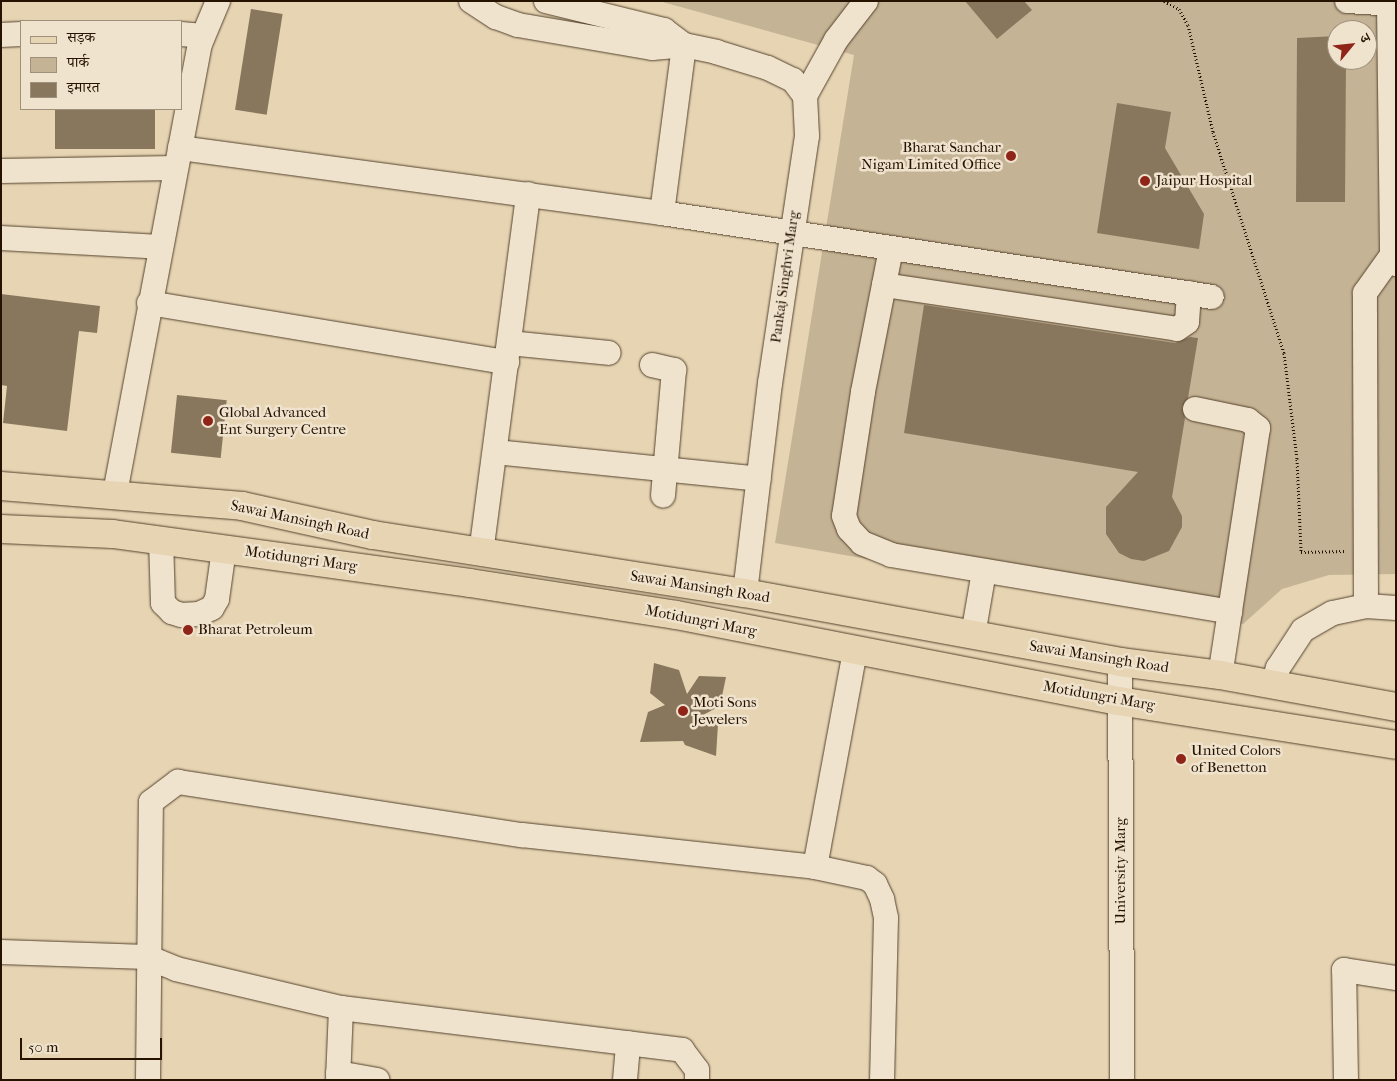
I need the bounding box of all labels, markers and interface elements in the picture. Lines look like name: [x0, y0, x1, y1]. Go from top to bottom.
legend: [20, 20, 182, 110]
north arrow: [1327, 20, 1377, 70]
text: सड़क: [67, 28, 95, 46]
text: उ: [1356, 31, 1374, 45]
text: पार्क: [67, 53, 89, 71]
text: इमारत: [67, 78, 100, 96]
place label: Bharat Sanchar Nigam Limited Office: [861, 138, 1001, 173]
marker: Bharat Sanchar Nigam Limited Office: [1005, 150, 1017, 162]
place label: Jaipur Hospital: [1156, 172, 1252, 190]
marker: Jaipur Hospital: [1138, 174, 1152, 188]
street label: Pankaj Singhvi Marg: [767, 210, 803, 344]
place label: Global Advanced Ent Surgery Centre: [219, 403, 346, 438]
marker: Global Advanced Ent Surgery Centre: [201, 414, 215, 428]
street label: Sawai Mansingh Road: [229, 497, 371, 543]
street label: Motidungri Marg: [244, 542, 358, 576]
street label: Sawai Mansingh Road: [629, 567, 771, 607]
street label: Motidungri Marg: [644, 601, 758, 641]
place label: Bharat Petroleum: [198, 621, 313, 639]
marker: Bharat Petroleum: [182, 624, 194, 636]
street label: Sawai Mansingh Road: [1028, 637, 1170, 677]
street label: Motidungri Marg: [1042, 677, 1156, 715]
place label: Moti Sons Jewelers: [693, 693, 757, 728]
marker: Moti Sons Jewelers: [677, 705, 689, 717]
place label: United Colors of Benetton: [1191, 741, 1281, 776]
marker: United Colors of Benetton: [1175, 753, 1187, 765]
street label: University Marg: [1112, 818, 1130, 924]
scale bar: [22, 1028, 165, 1060]
text: 50 m: [28, 1038, 58, 1056]

